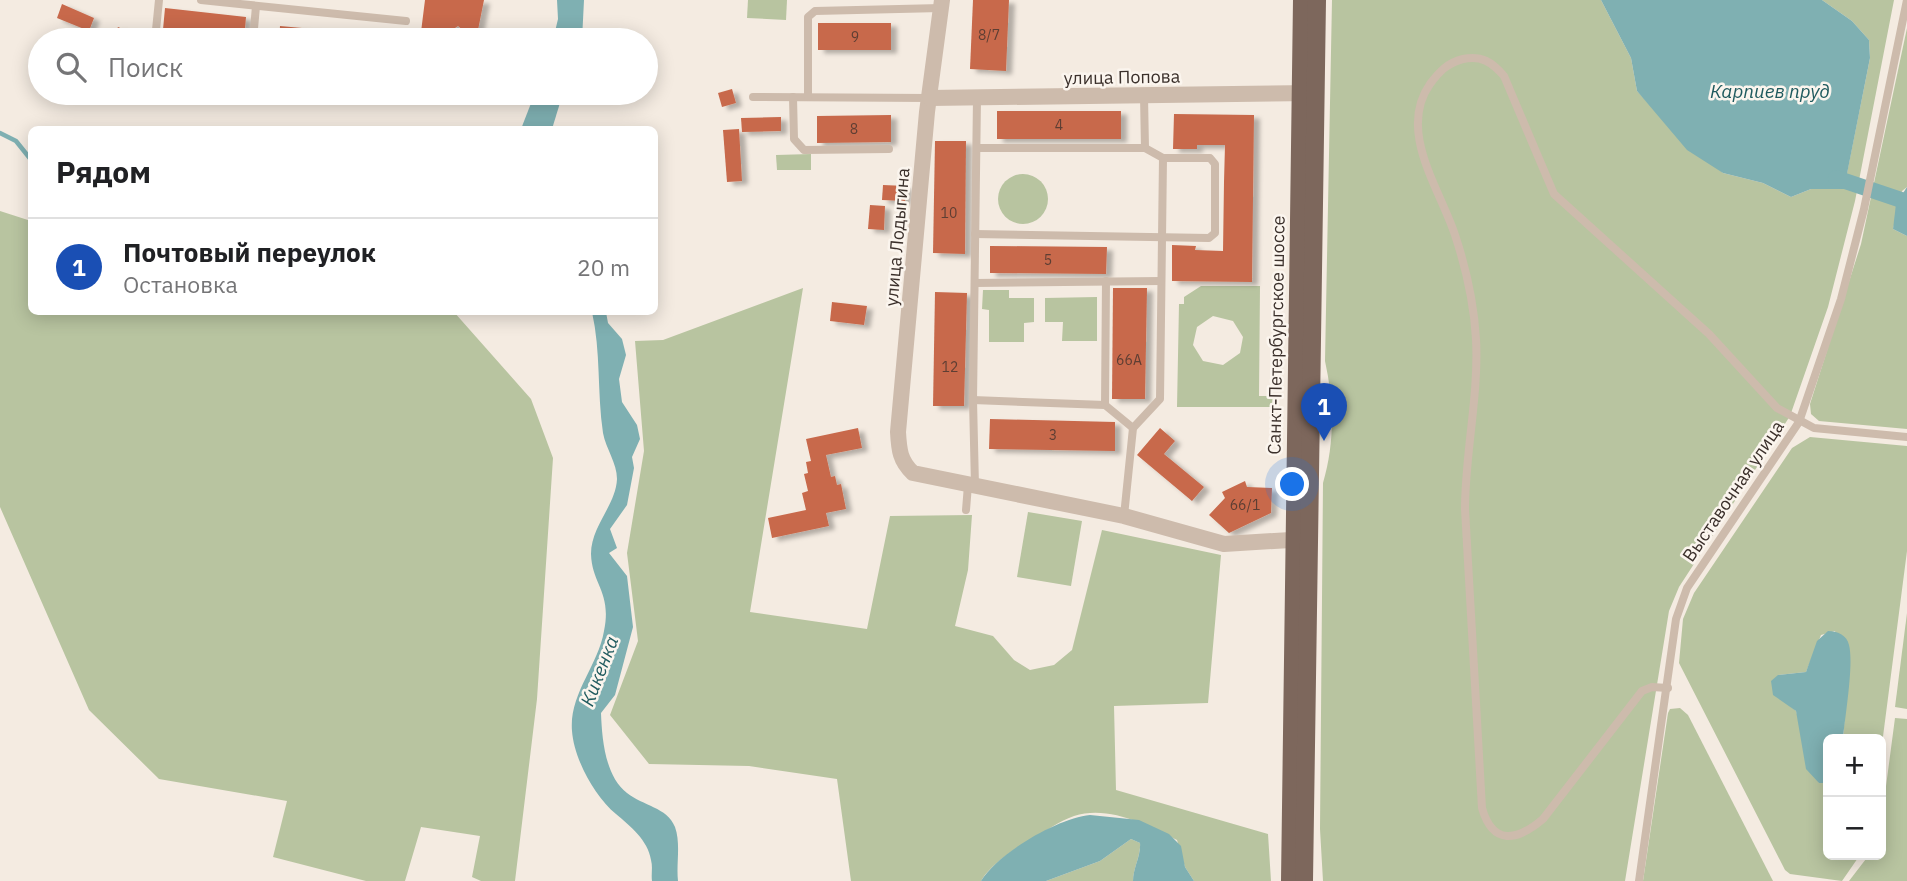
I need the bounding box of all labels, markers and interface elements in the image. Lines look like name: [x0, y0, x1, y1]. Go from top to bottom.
house number: 8/7: [978, 26, 1000, 44]
search box: [28, 28, 658, 105]
house number: 9: [851, 28, 859, 46]
icon: search: [52, 48, 90, 86]
text: Поиск: [108, 50, 183, 84]
street label: улица Попова: [1063, 64, 1181, 90]
water label: Карпиев пруд: [1710, 79, 1830, 103]
house number: 4: [1055, 116, 1063, 134]
house number: 8: [850, 120, 858, 138]
text: Рядом: [56, 152, 151, 191]
street label: улица Лодыгина: [879, 166, 915, 307]
house number: 10: [941, 204, 957, 222]
street label: Санкт-Петербургское шоссе: [1262, 215, 1290, 455]
text: Почтовый переулок: [123, 235, 376, 269]
house number: 5: [1044, 251, 1052, 269]
text: 1: [72, 252, 86, 282]
text: 20 m: [577, 252, 630, 282]
text: Остановка: [123, 269, 238, 299]
house number: 66А: [1116, 351, 1142, 369]
house number: 12: [942, 358, 958, 376]
pin: 1: [1301, 383, 1347, 441]
street label: Выставочная улица: [1677, 416, 1789, 566]
house number: 3: [1049, 426, 1057, 444]
your location: [1275, 467, 1309, 501]
house number: 66/1: [1230, 496, 1260, 514]
water label: Кикенка: [575, 633, 623, 709]
map controls: [1823, 734, 1886, 860]
button: +: [1823, 734, 1886, 797]
button: −: [1823, 797, 1886, 860]

